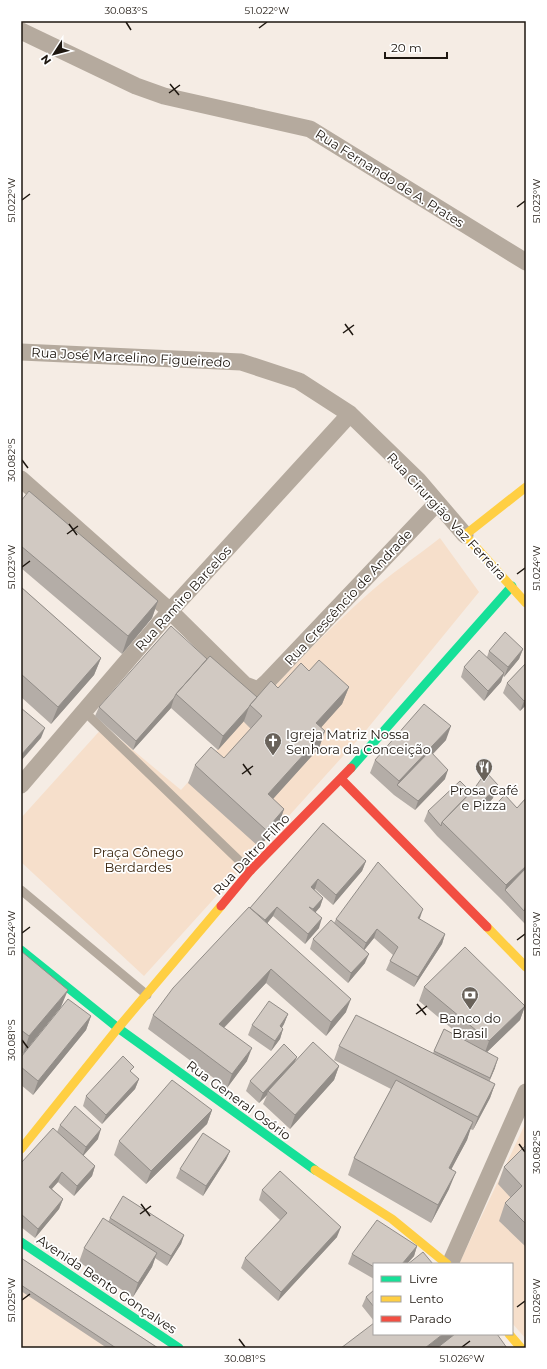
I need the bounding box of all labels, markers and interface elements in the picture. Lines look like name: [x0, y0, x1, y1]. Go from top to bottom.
text: 30.083°S: [104, 4, 148, 17]
text: 51.022°W: [245, 4, 289, 17]
north arrow: [34, 34, 74, 74]
scale bar: [385, 34, 447, 60]
text: 20 m: [391, 40, 422, 55]
text: N: [38, 52, 54, 68]
street label: Rua Fernando de A. Prates: [313, 126, 467, 230]
text: 51.022°W: [5, 178, 18, 222]
text: 51.023°W: [530, 179, 543, 223]
street label: Rua José Marcelino Figueiredo: [31, 344, 231, 370]
text: 30.082°S: [5, 438, 18, 482]
street label: Rua Cirurgião Vaz Ferreira: [384, 449, 510, 583]
street label: Rua Crescêncio de Andrade: [281, 526, 415, 668]
street label: Rua Ramiro Barcelos: [132, 542, 234, 654]
text: 51.023°W: [5, 545, 18, 589]
text: 51.024°W: [530, 545, 543, 591]
place label: Igreja Matriz Nossa Senhora da Conceição: [286, 726, 431, 757]
church icon: Igreja Matriz Nossa Senhora da Conceição: [263, 731, 283, 756]
restaurant icon: Prosa Café e Pizza: [474, 757, 494, 782]
place label: Prosa Café e Pizza: [450, 782, 518, 813]
street label: Rua Daltro Filho: [209, 810, 293, 898]
park label: Praça Cônego Berdardes: [93, 844, 183, 875]
text: 51.024°W: [5, 910, 18, 956]
text: 51.025°W: [530, 912, 543, 956]
bank icon: Banco do Brasil: [460, 985, 480, 1010]
place label: Banco do Brasil: [439, 1010, 501, 1041]
text: 30.081°S: [5, 1019, 18, 1061]
street label: Rua General Osório: [184, 1057, 294, 1143]
text: 30.082°S: [530, 1130, 543, 1174]
street label: Avenida Bento Gonçalves: [34, 1231, 180, 1337]
legend: [373, 1263, 513, 1335]
text: Livre: [409, 1271, 438, 1286]
text: 51.025°W: [5, 1278, 18, 1322]
text: 51.026°W: [530, 1278, 543, 1324]
text: Lento: [409, 1291, 444, 1306]
text: Parado: [409, 1311, 452, 1326]
text: 30.081°S: [224, 1352, 266, 1365]
text: 51.026°W: [439, 1352, 485, 1365]

